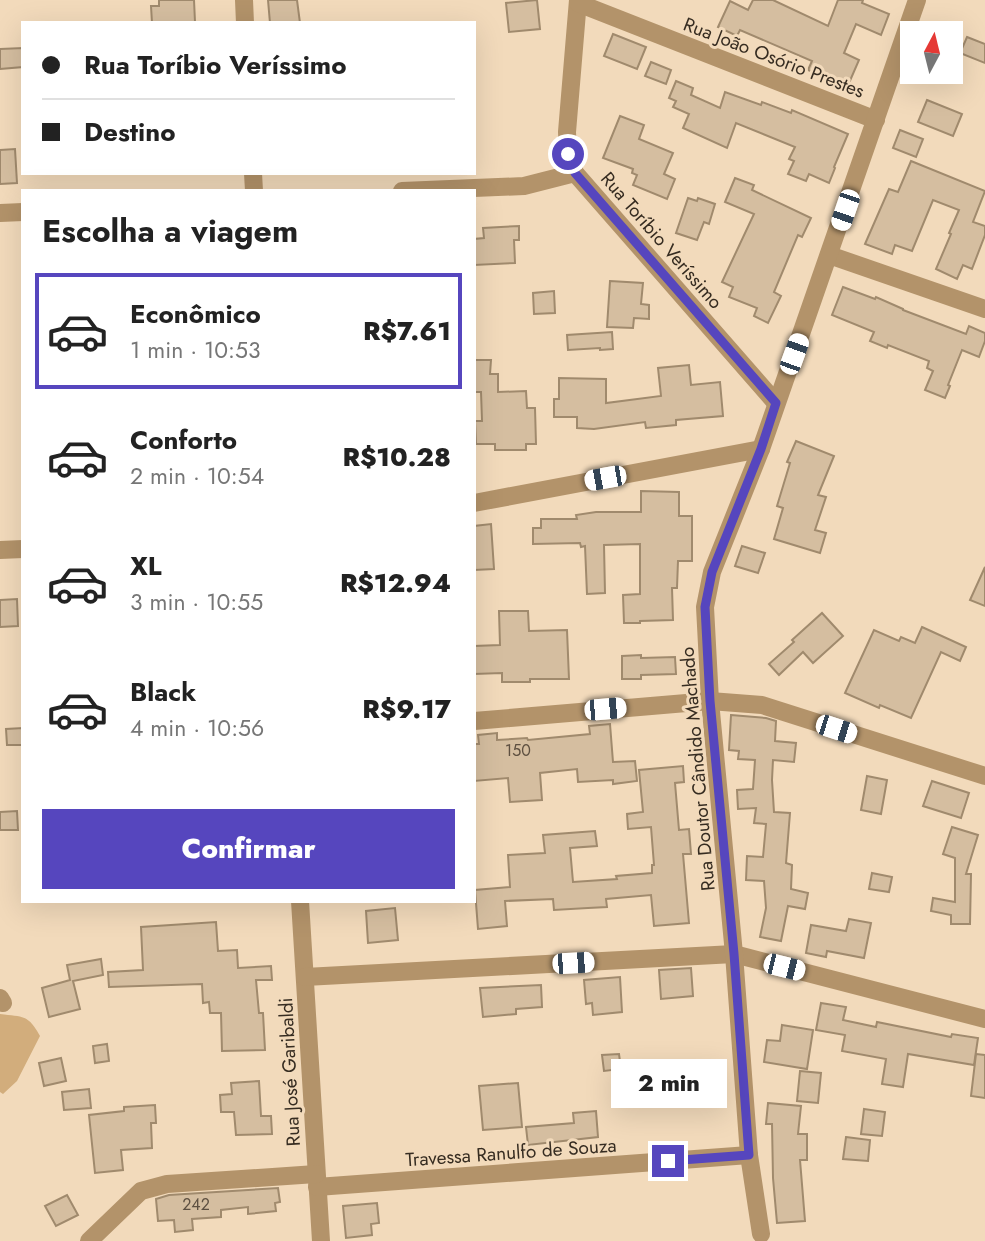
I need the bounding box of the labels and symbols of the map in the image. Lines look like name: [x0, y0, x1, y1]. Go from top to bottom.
street label: Rua João Osório Prestes: [679, 10, 869, 105]
north arrow: [900, 21, 962, 84]
route start: [552, 138, 584, 170]
street label: Rua Toríbio Veríssimo: [594, 166, 729, 315]
car: [829, 187, 862, 233]
car: [777, 331, 812, 377]
car: [583, 464, 628, 492]
street label: Rua Doutor Cândido Machado: [673, 646, 722, 892]
car: [584, 697, 627, 721]
car: [813, 713, 860, 745]
house number: 150: [505, 739, 531, 762]
car: [552, 951, 595, 975]
car: [762, 952, 807, 982]
street label: Rua José Garibaldi: [272, 997, 307, 1147]
callout: 2 min: [610, 1060, 726, 1108]
street label: Travessa Ranulfo de Souza: [405, 1132, 617, 1173]
route end: [652, 1145, 684, 1177]
house number: 242: [182, 1193, 210, 1216]

